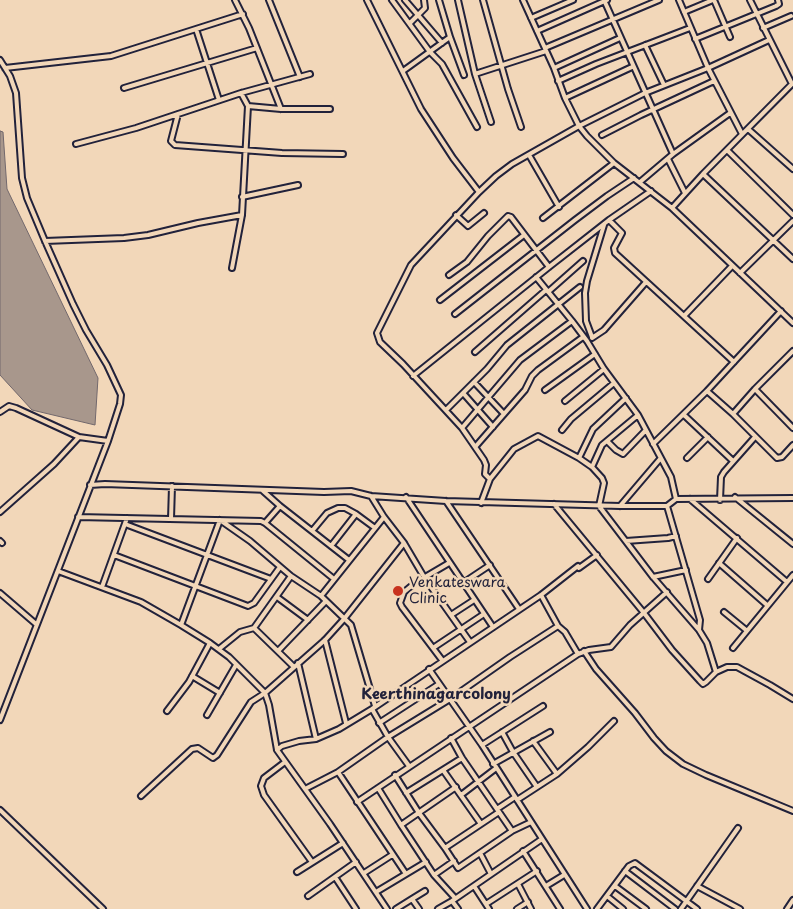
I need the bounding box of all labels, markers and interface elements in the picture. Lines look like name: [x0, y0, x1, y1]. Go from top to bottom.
place label: Venkateswara Clinic: [409, 575, 505, 608]
marker: Venkateswara Clinic: [391, 584, 405, 598]
district label: Keerthinagarcolony: [361, 686, 511, 704]

